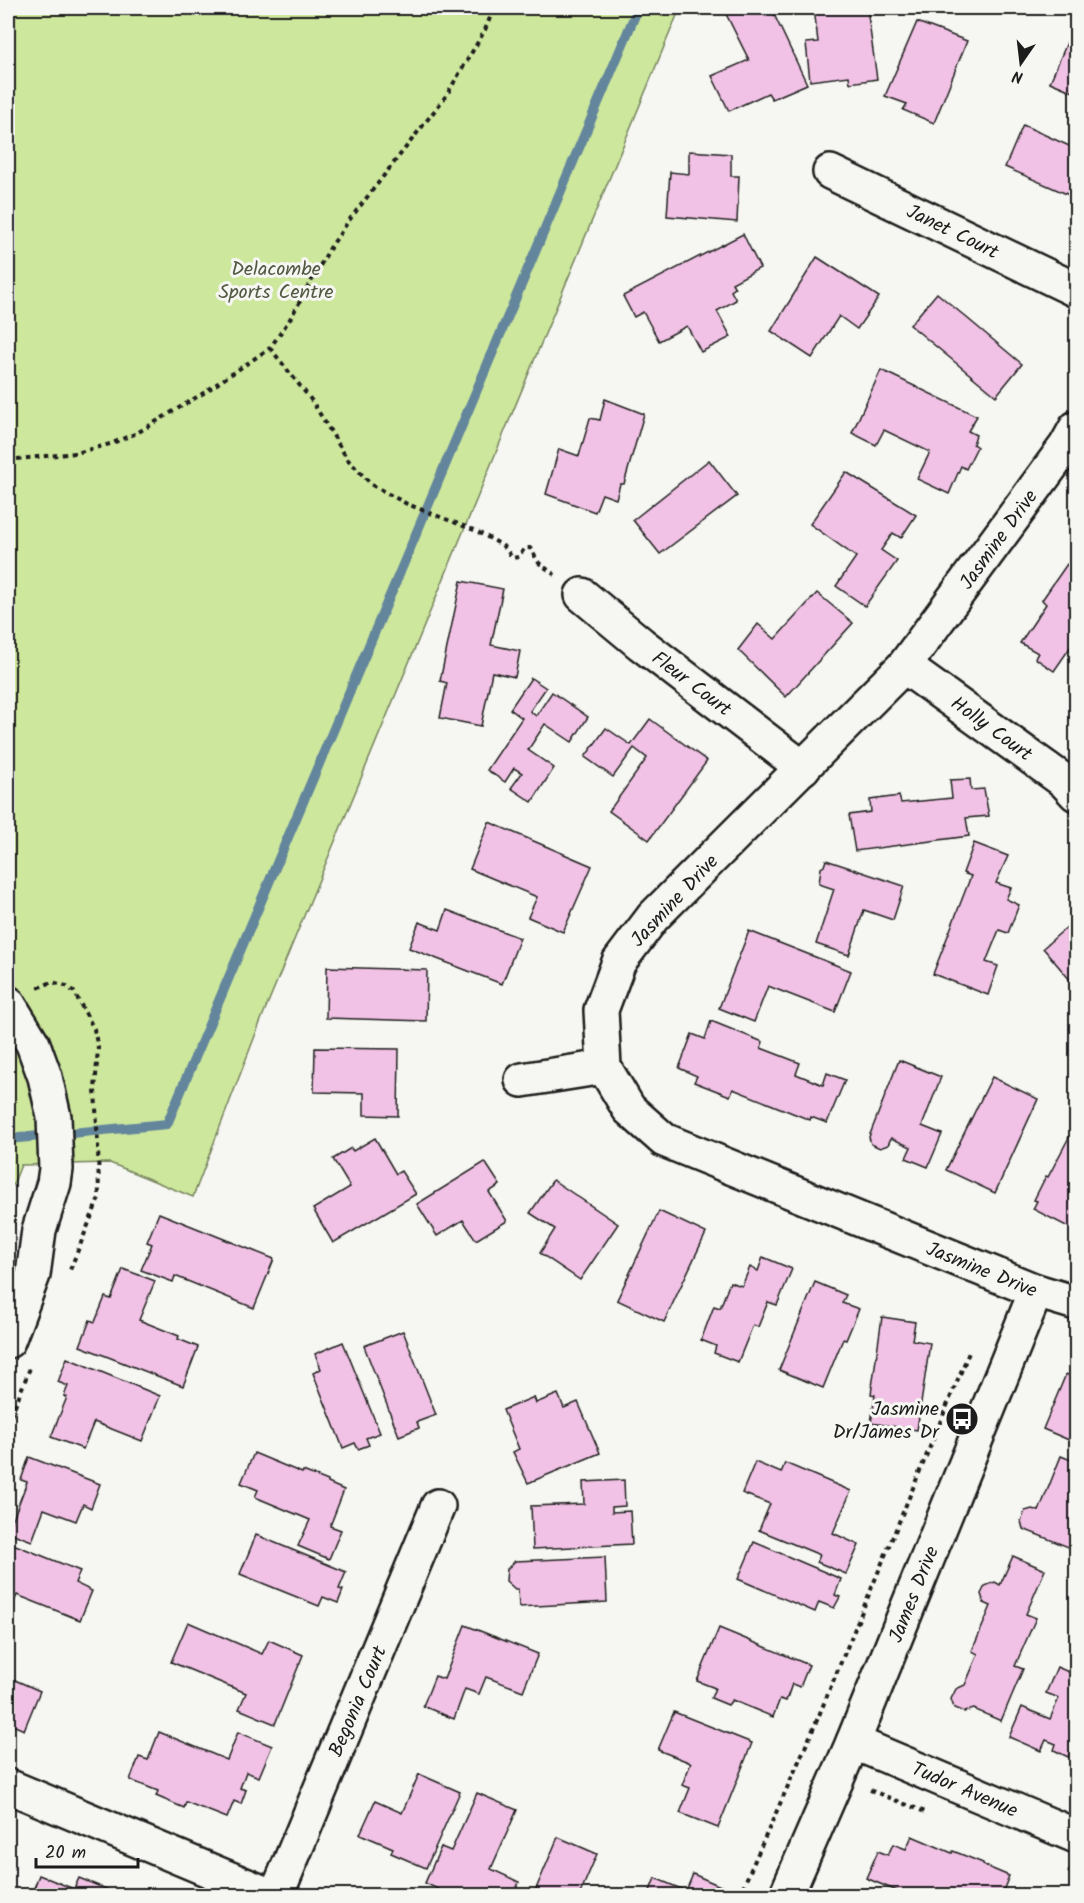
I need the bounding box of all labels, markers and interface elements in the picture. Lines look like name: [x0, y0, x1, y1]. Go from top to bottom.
north arrow: [991, 33, 1051, 93]
text: N: [1010, 63, 1026, 89]
street label: Janet Court: [901, 197, 1004, 269]
park label: Delacombe Sports Centre: [218, 254, 334, 309]
street label: Jasmine Drive: [952, 483, 1047, 597]
street label: Fleur Court: [644, 644, 738, 726]
street label: Holly Court: [943, 689, 1039, 771]
street label: Jasmine Drive: [624, 848, 727, 955]
street label: Jasmine Drive: [921, 1234, 1042, 1308]
place label: Jasmine Dr/James Dr: [833, 1394, 940, 1449]
bus stop icon: Jasmine Dr/James Dr: [944, 1401, 980, 1437]
street label: James Drive: [881, 1542, 949, 1648]
street label: Begonia Court: [321, 1641, 397, 1762]
street label: Tudor Avenue: [906, 1754, 1022, 1828]
scale bar: [36, 1831, 138, 1869]
text: 20 m: [45, 1839, 86, 1868]

